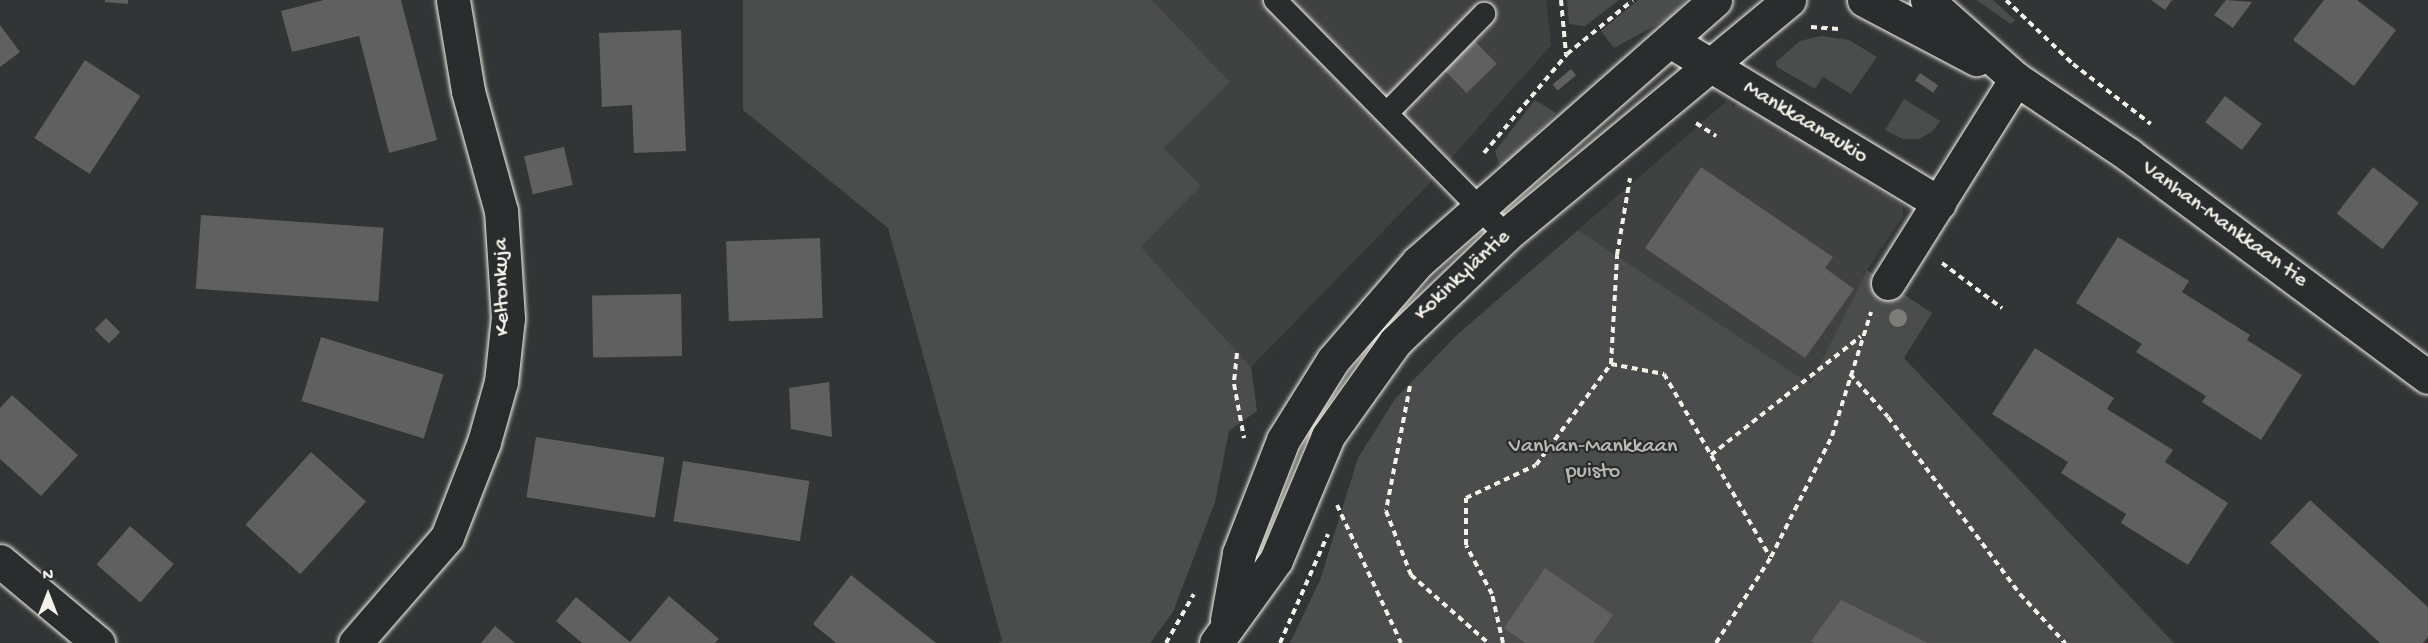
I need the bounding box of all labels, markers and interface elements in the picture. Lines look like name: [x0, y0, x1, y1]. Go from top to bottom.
street label: Mankkaanaukio: [1738, 75, 1872, 171]
street label: Vanhan-Mankkaan tie: [2136, 156, 2312, 294]
street label: Kokinkyläntie: [1409, 225, 1517, 327]
street label: Keltonkuja: [489, 238, 517, 336]
park label: Vanhan-Mankkaan puisto: [1509, 434, 1677, 486]
north arrow: [18, 565, 78, 625]
text: N: [43, 567, 53, 586]

